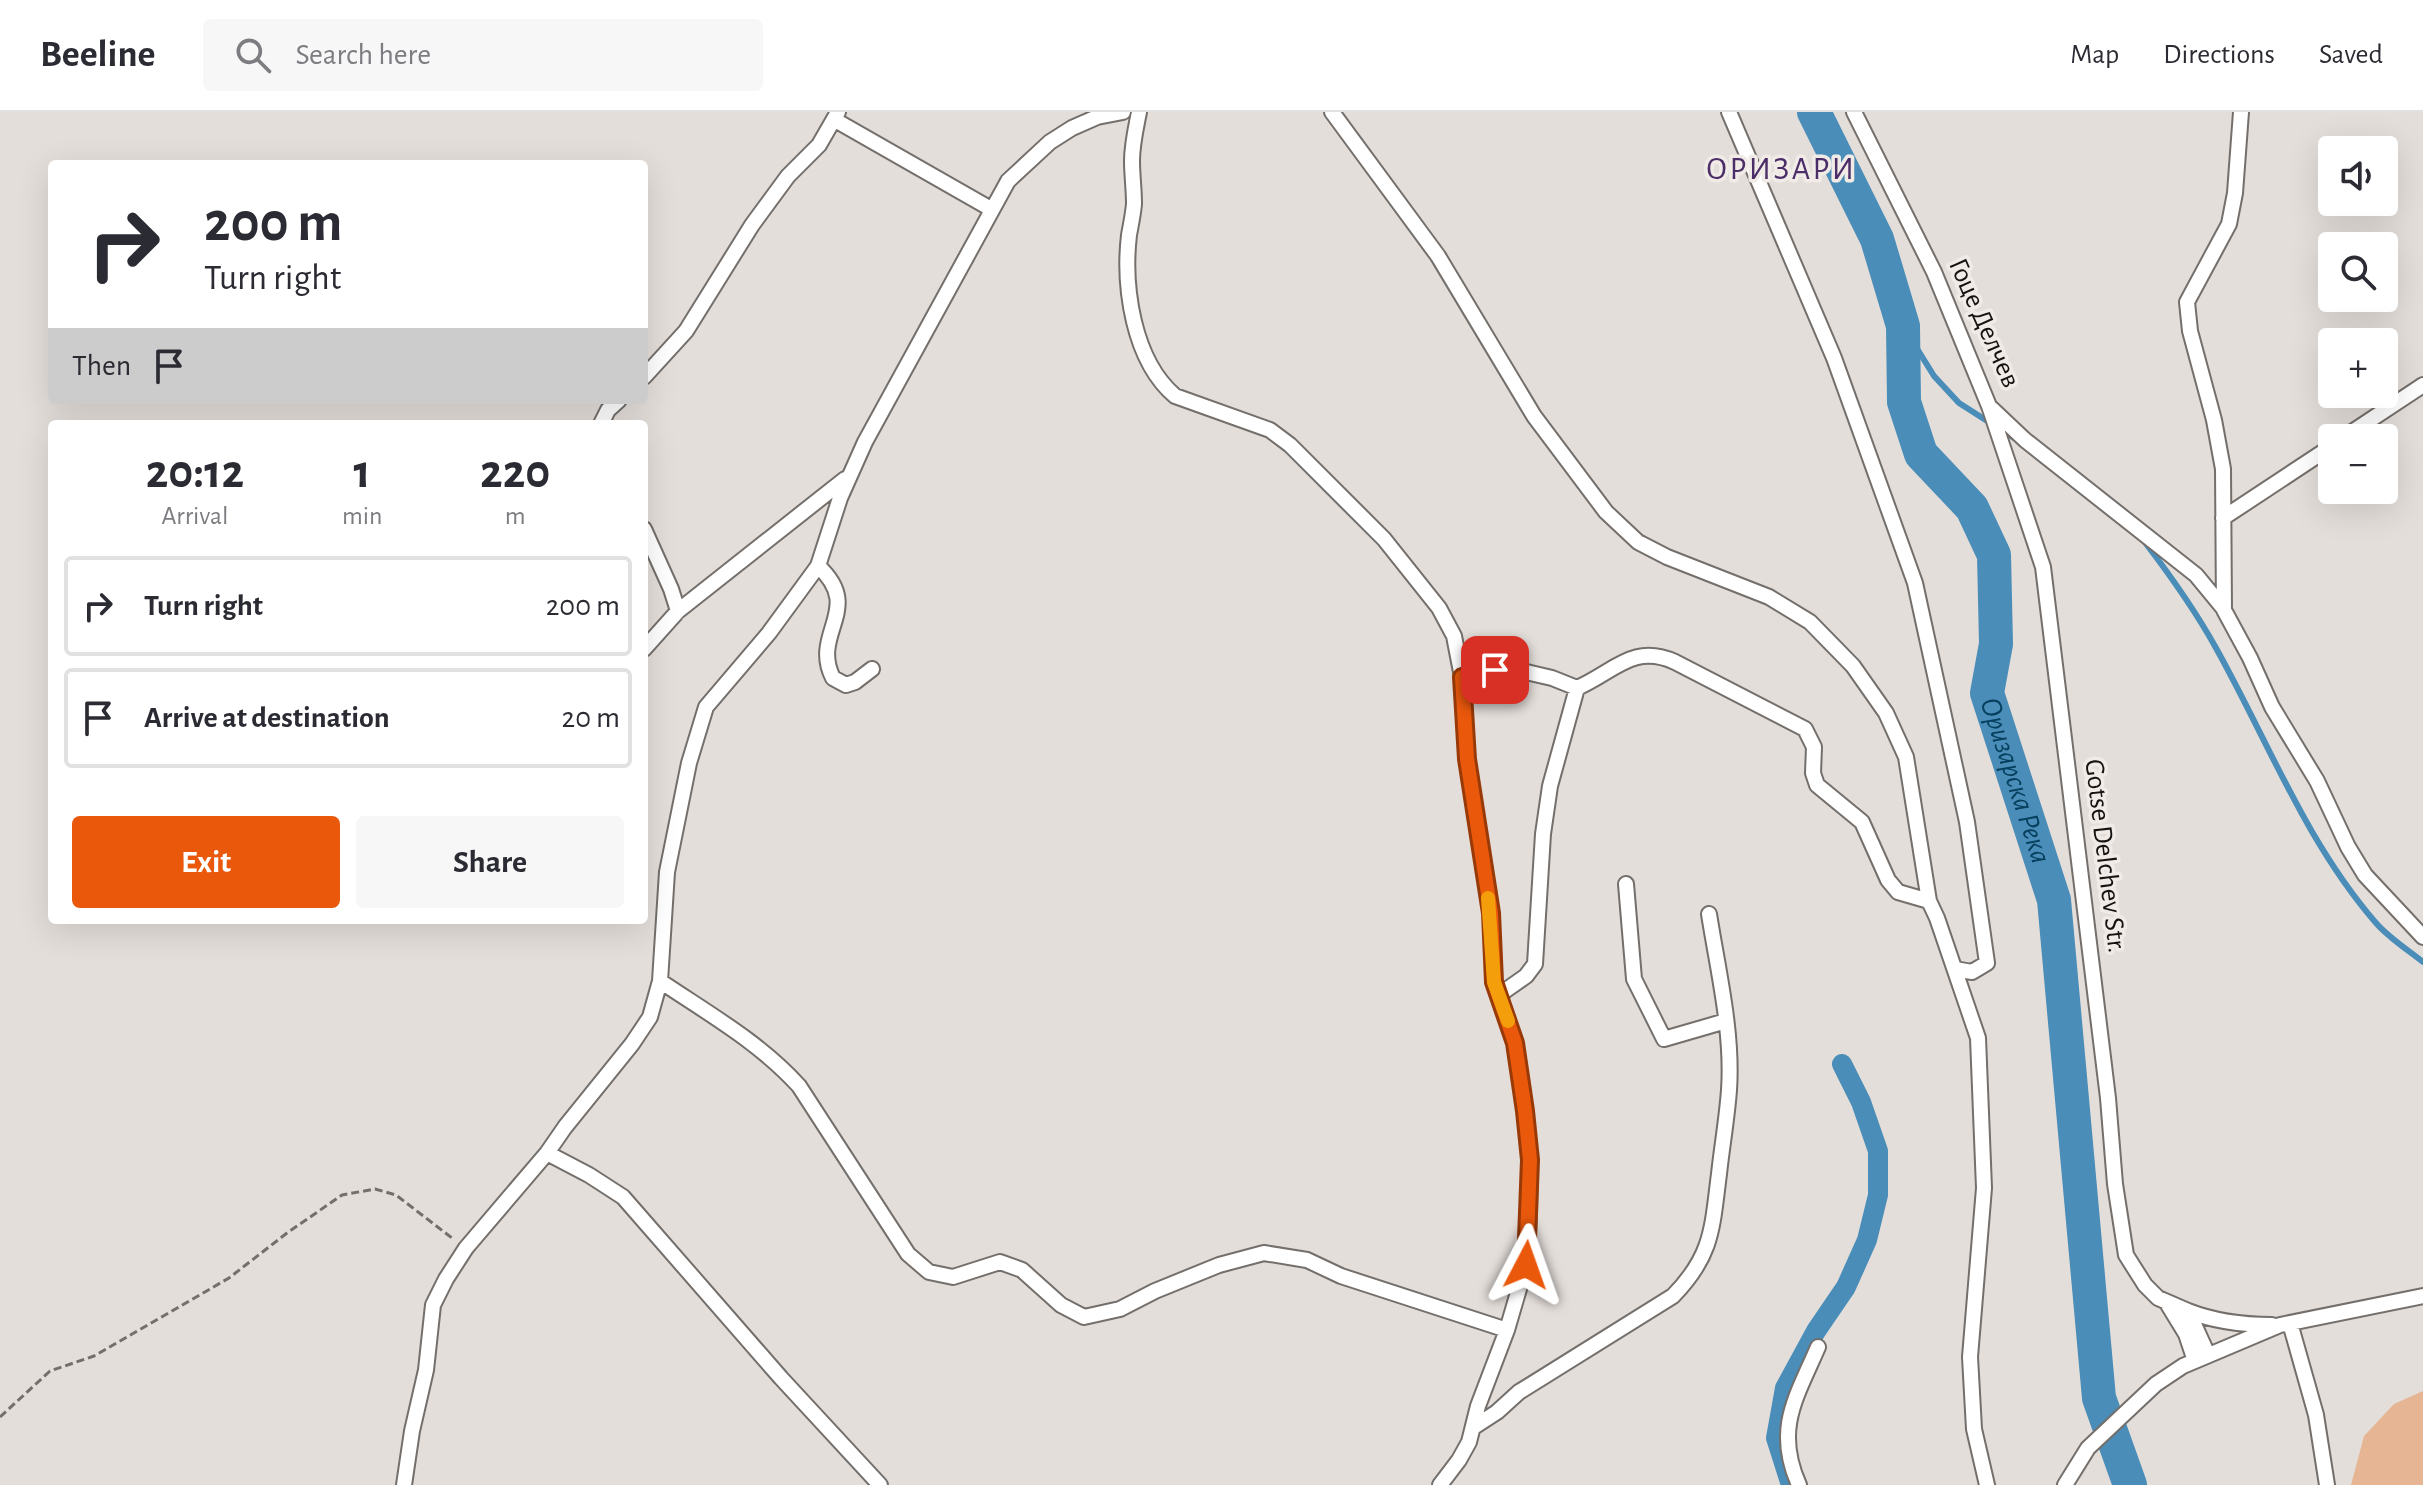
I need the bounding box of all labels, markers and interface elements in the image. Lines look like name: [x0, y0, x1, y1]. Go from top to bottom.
search box: [203, 19, 763, 91]
icon: search: [231, 33, 275, 77]
text: Beeline: [40, 36, 155, 74]
text: Search here: [295, 40, 431, 70]
text: Map: [2070, 41, 2119, 69]
text: Directions: [2163, 41, 2275, 69]
text: Saved: [2319, 41, 2383, 69]
map controls: [2318, 136, 2398, 504]
button: sound: [2318, 136, 2398, 216]
district label: ОРИЗАРИ: [1706, 153, 1856, 185]
icon: right: [72, 192, 176, 296]
text: 200 m: [204, 195, 342, 251]
button: search: [2318, 232, 2398, 312]
street label: Гоце Делчев: [1943, 254, 2025, 392]
text: Turn right: [204, 260, 341, 296]
button: +: [2318, 328, 2398, 408]
icon: arrive: [147, 344, 191, 388]
text: Then: [72, 351, 131, 381]
button: −: [2318, 424, 2398, 504]
text: 20:12: [146, 449, 244, 497]
text: 1: [353, 449, 371, 497]
text: 220: [480, 449, 550, 497]
text: Arrival: [162, 503, 228, 529]
text: min: [342, 503, 382, 529]
text: m: [505, 503, 526, 529]
icon: right: [76, 584, 120, 628]
text: Turn right: [144, 591, 263, 621]
text: 200 m: [546, 591, 620, 621]
pin: [1461, 636, 1529, 704]
icon: arrive: [1473, 648, 1517, 692]
water label: Оризарска Река: [1974, 694, 2056, 867]
icon: arrive: [76, 696, 120, 740]
text: Arrive at destination: [144, 703, 390, 733]
text: 20 m: [562, 703, 620, 733]
street label: Gotse Delchev Str.: [2079, 758, 2131, 954]
button: Exit: [72, 816, 340, 908]
button: Share: [356, 816, 624, 908]
position arrow: [1484, 1223, 1568, 1307]

